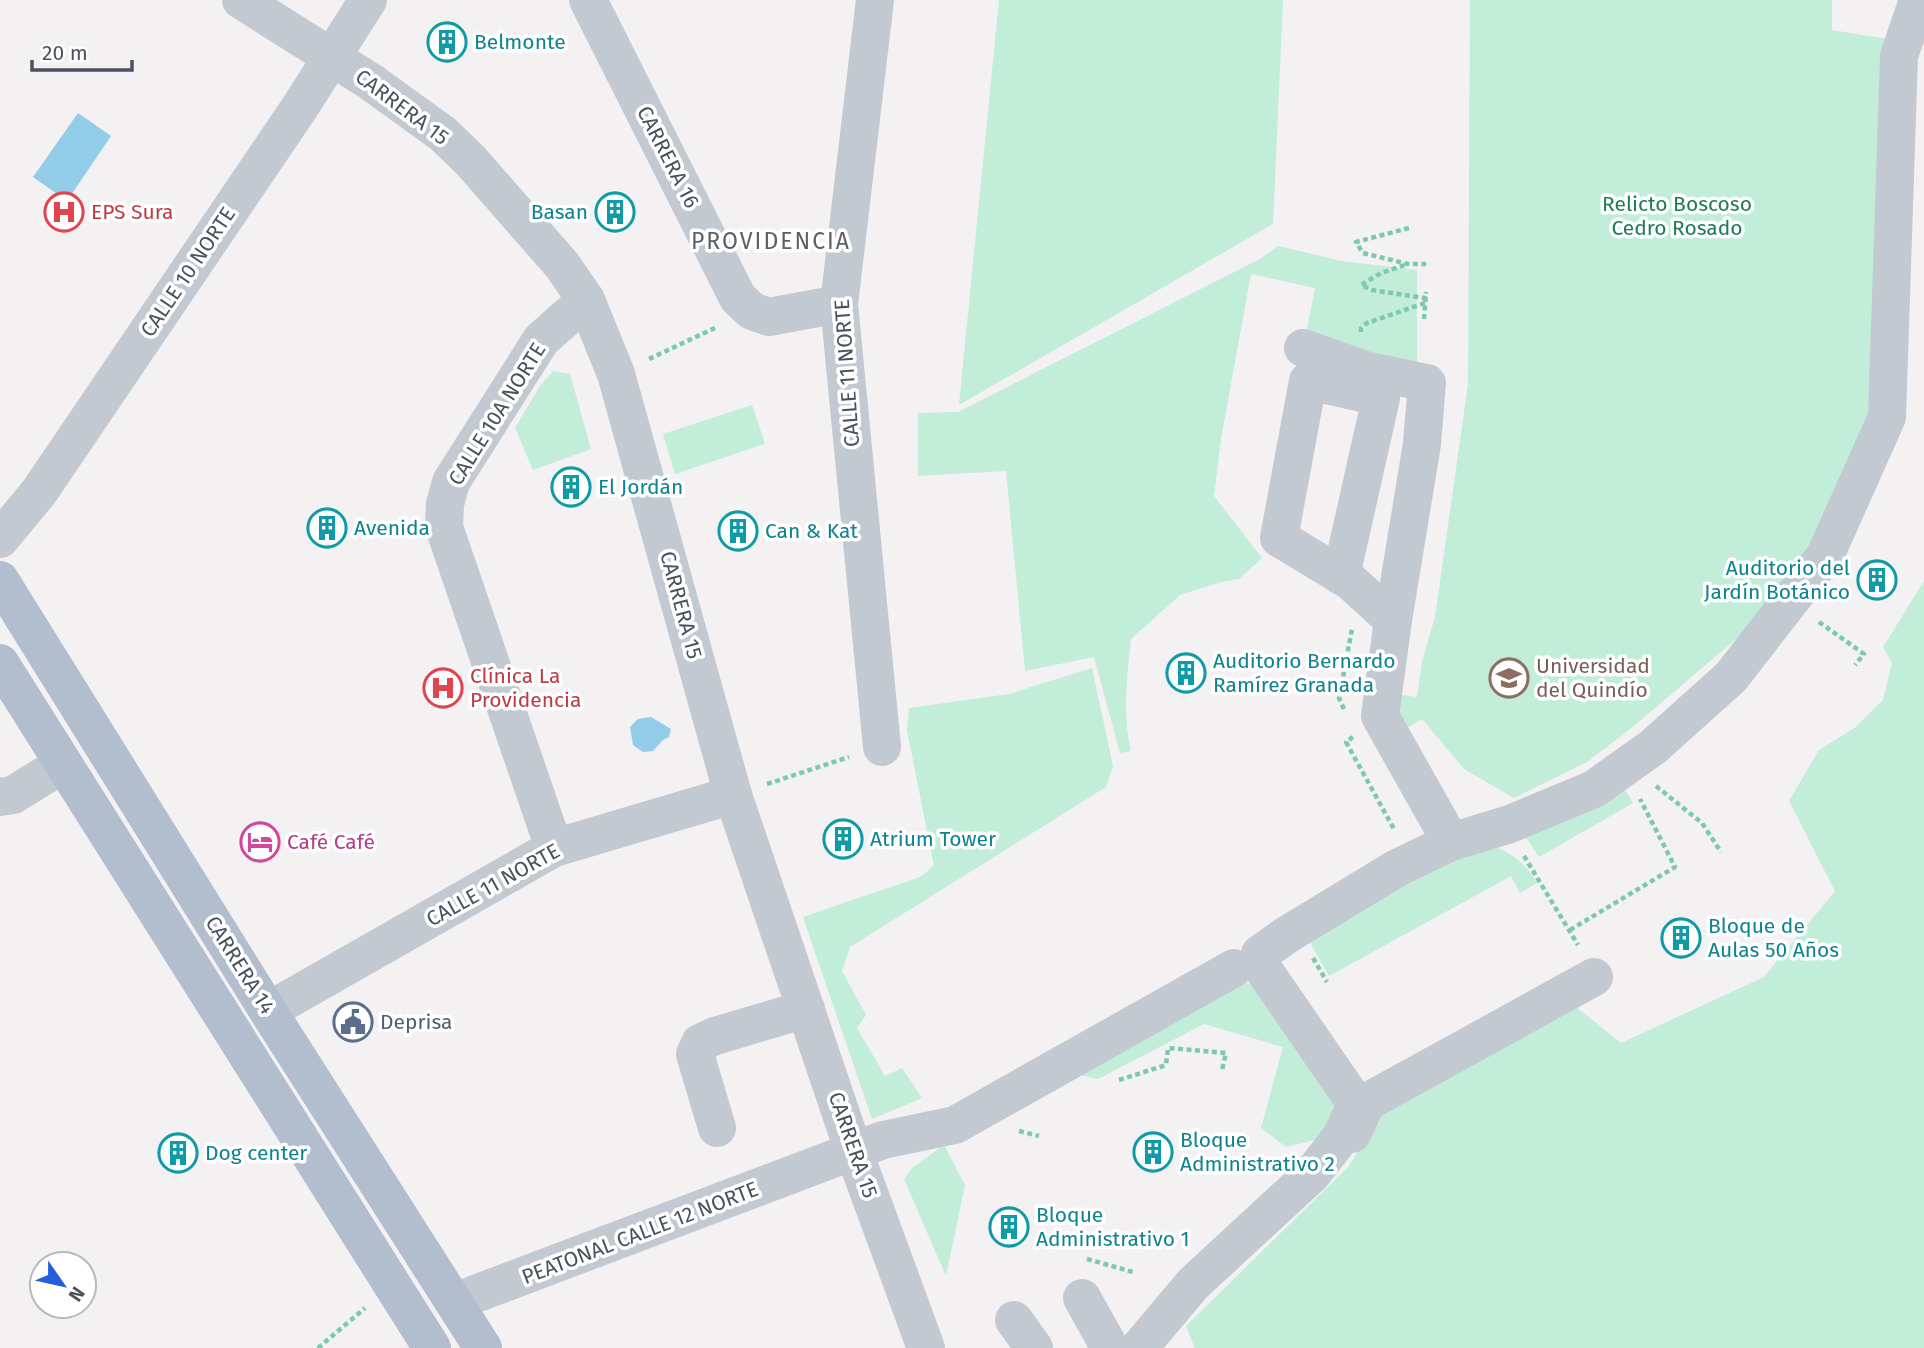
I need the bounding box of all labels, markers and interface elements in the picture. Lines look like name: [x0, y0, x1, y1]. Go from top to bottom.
building icon: Belmonte: [426, 21, 468, 63]
scale bar: [32, 28, 131, 72]
place label: Belmonte: [474, 29, 566, 55]
text: 20 m: [42, 40, 88, 66]
street label: CARRERA 15: [350, 63, 454, 151]
street label: CARRERA 16: [631, 102, 705, 212]
hospital icon: EPS Sura: [43, 191, 85, 233]
building icon: Basan: [594, 191, 636, 233]
park label: Relicto Boscoso Cedro Rosado: [1602, 191, 1752, 241]
place label: EPS Sura: [91, 199, 174, 225]
place label: Basan: [531, 199, 588, 225]
street label: CALLE 10 NORTE: [135, 202, 241, 342]
district label: PROVIDENCIA: [691, 227, 851, 255]
street label: CALLE 11 NORTE: [829, 298, 865, 448]
street label: CALLE 10A NORTE: [443, 338, 551, 490]
building icon: El Jordán: [550, 466, 592, 508]
place label: El Jordán: [598, 474, 683, 500]
building icon: Avenida: [306, 507, 348, 549]
building icon: Can & Kat: [717, 510, 759, 552]
place label: Avenida: [354, 515, 430, 541]
place label: Can & Kat: [765, 518, 858, 544]
street label: CARRERA 15: [654, 548, 708, 662]
place label: Auditorio del Jardín Botánico: [1704, 555, 1850, 605]
building icon: Auditorio del Jardín Botánico: [1856, 559, 1898, 601]
place label: Auditorio Bernardo Ramírez Granada: [1213, 648, 1395, 698]
building icon: Auditorio Bernardo Ramírez Granada: [1165, 652, 1207, 694]
place label: Universidad del Quindío: [1536, 653, 1650, 703]
school or university icon: Universidad del Quindío: [1488, 657, 1530, 699]
place label: Clínica La Providencia: [470, 663, 581, 713]
hospital icon: Clínica La Providencia: [422, 667, 464, 709]
building icon: Atrium Tower: [822, 818, 864, 860]
hotel icon: Café Café: [239, 821, 281, 863]
place label: Atrium Tower: [870, 826, 996, 852]
place label: Café Café: [287, 829, 375, 855]
street label: CALLE 11 NORTE: [422, 838, 564, 932]
street label: CARRERA 14: [200, 911, 280, 1019]
place label: Bloque de Aulas 50 Años: [1708, 913, 1839, 963]
building icon: Bloque de Aulas 50 Años: [1660, 917, 1702, 959]
public building icon: Deprisa: [332, 1001, 374, 1043]
place label: Deprisa: [380, 1009, 453, 1035]
street label: CARRERA 15: [823, 1089, 883, 1201]
place label: Bloque Administrativo 2: [1180, 1127, 1335, 1177]
building icon: Bloque Administrativo 2: [1132, 1131, 1174, 1173]
building icon: Dog center: [157, 1132, 199, 1174]
place label: Dog center: [205, 1140, 307, 1166]
street label: PEATONAL CALLE 12 NORTE: [518, 1176, 762, 1290]
place label: Bloque Administrativo 1: [1036, 1202, 1190, 1252]
building icon: Bloque Administrativo 1: [988, 1206, 1030, 1248]
north arrow: [28, 1250, 98, 1320]
text: N: [64, 1283, 90, 1306]

